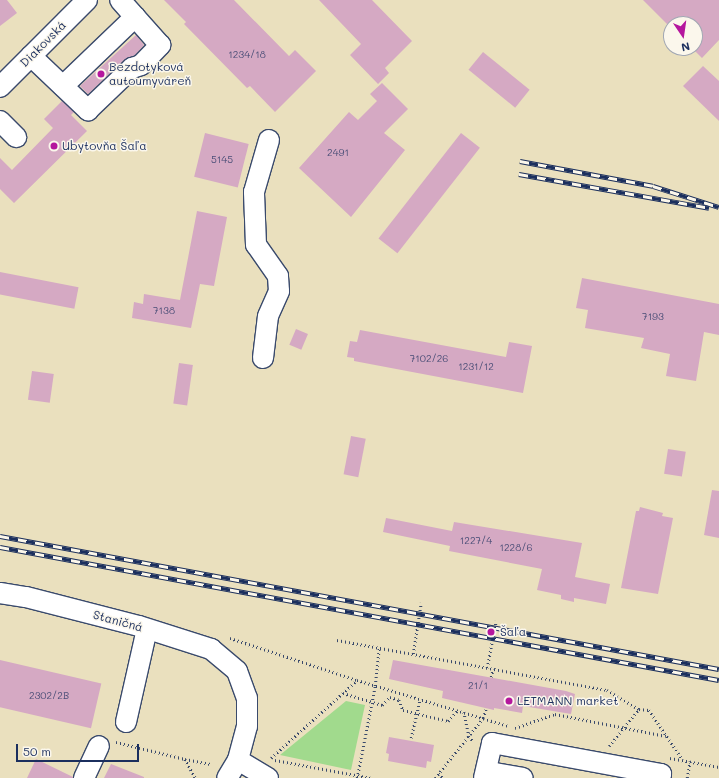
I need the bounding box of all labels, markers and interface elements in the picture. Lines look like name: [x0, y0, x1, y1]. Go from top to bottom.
north arrow: [663, 16, 703, 56]
street label: Diakovská: [17, 18, 69, 70]
text: N: [680, 39, 691, 55]
house number: 1234/18: [228, 49, 266, 61]
place label: Bezdotyková autoumyváreň: [109, 60, 191, 88]
marker: Bezdotyková autoumyváreň: [96, 69, 106, 79]
place label: Ubytovňa Šaľa: [62, 139, 147, 153]
marker: Ubytovňa Šaľa: [49, 141, 59, 151]
house number: 2491: [327, 147, 349, 159]
house number: 5145: [211, 154, 233, 166]
house number: 7138: [153, 305, 175, 317]
house number: 7193: [642, 311, 664, 323]
house number: 7102/26: [410, 353, 448, 365]
house number: 1231/12: [458, 361, 494, 373]
house number: 1227/4: [460, 535, 492, 547]
house number: 1228/6: [500, 542, 532, 554]
street label: Staničná: [91, 607, 145, 635]
place label: Šaľa: [500, 625, 526, 639]
marker: Šaľa: [485, 626, 497, 638]
house number: 21/1: [468, 680, 488, 692]
house number: 2302/2B: [29, 690, 69, 702]
place label: LETMANN market: [517, 694, 618, 708]
marker: LETMANN market: [504, 696, 514, 706]
scale bar: [18, 736, 141, 762]
text: 50 m: [23, 743, 51, 759]

